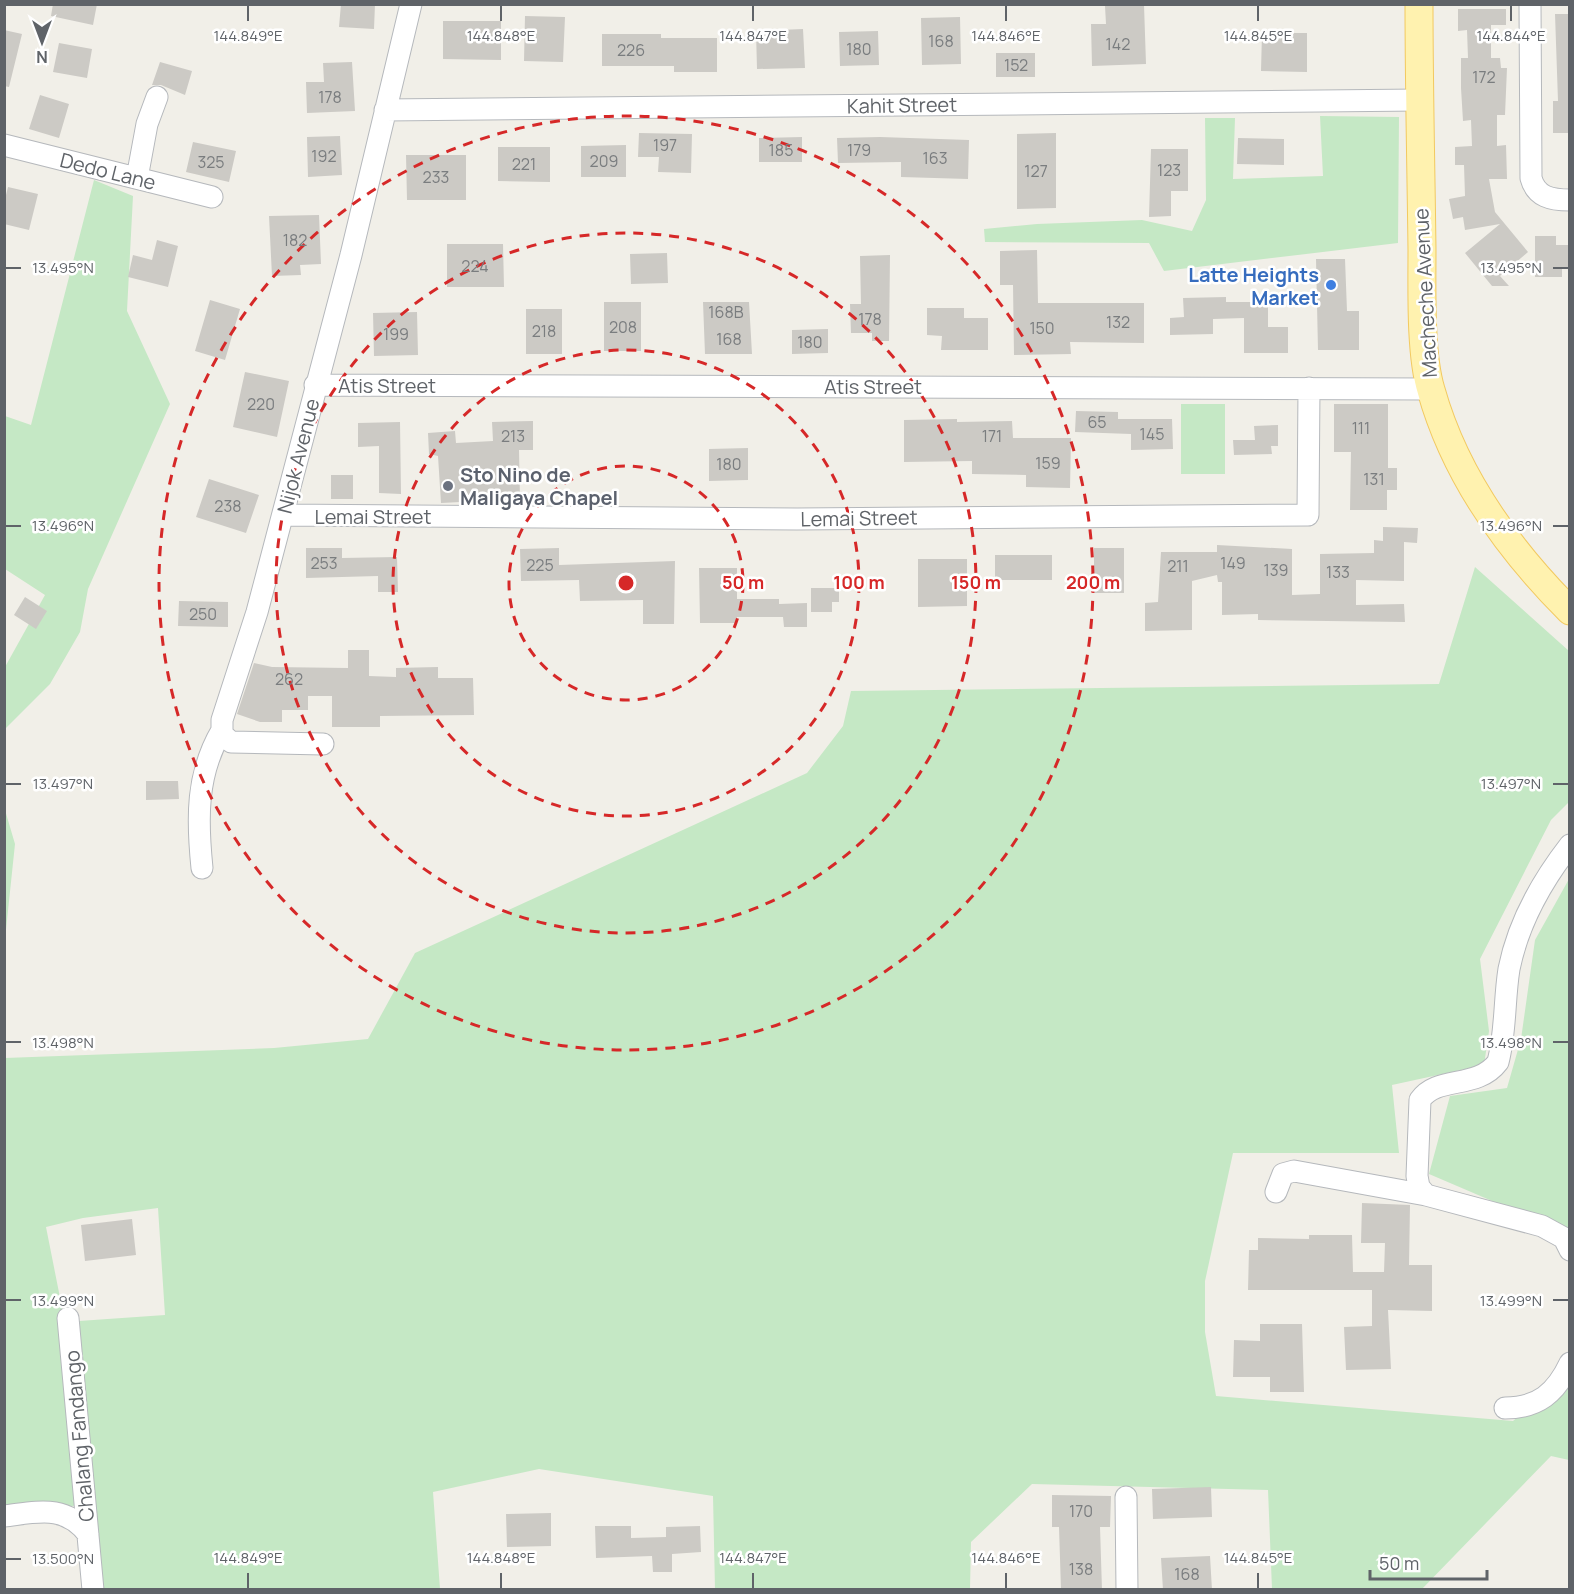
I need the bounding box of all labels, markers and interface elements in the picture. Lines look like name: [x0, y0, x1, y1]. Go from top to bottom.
north arrow: [12, 12, 72, 72]
text: 144.849°E: [213, 25, 283, 46]
text: 144.848°E: [467, 25, 535, 46]
text: 144.847°E: [719, 25, 787, 46]
text: 144.846°E: [971, 25, 1041, 46]
text: 144.845°E: [1224, 25, 1292, 46]
text: 144.844°E: [1476, 25, 1546, 46]
house number: 168: [928, 30, 954, 52]
house number: 142: [1106, 33, 1130, 55]
house number: 180: [846, 38, 872, 60]
house number: 226: [617, 39, 645, 61]
text: N: [36, 46, 48, 68]
house number: 152: [1004, 54, 1028, 76]
house number: 172: [1472, 66, 1496, 88]
house number: 178: [318, 86, 342, 108]
street label: Kahit Street: [847, 91, 957, 119]
house number: 197: [653, 134, 677, 156]
house number: 185: [769, 139, 793, 161]
house number: 179: [847, 139, 871, 161]
house number: 192: [311, 145, 337, 167]
street label: Dedo Lane: [57, 146, 159, 196]
house number: 163: [922, 147, 948, 169]
house number: 209: [590, 150, 618, 172]
house number: 325: [197, 151, 225, 173]
house number: 221: [512, 153, 536, 175]
house number: 123: [1157, 159, 1181, 181]
house number: 127: [1024, 160, 1048, 182]
house number: 233: [423, 166, 449, 188]
street label: Macheche Avenue: [1407, 208, 1443, 378]
house number: 182: [283, 229, 307, 251]
house number: 224: [461, 255, 489, 277]
text: 13.495°N: [32, 257, 94, 278]
text: 13.495°N: [1480, 257, 1542, 278]
place label: Latte Heights Market: [1188, 261, 1319, 311]
marker: Latte Heights Market: [1324, 278, 1338, 292]
house number: 168B: [708, 301, 744, 323]
house number: 178: [858, 308, 882, 330]
house number: 132: [1106, 311, 1130, 333]
house number: 208: [609, 316, 637, 338]
house number: 150: [1029, 317, 1055, 339]
house number: 218: [532, 320, 556, 342]
house number: 199: [383, 323, 409, 345]
house number: 168: [716, 328, 742, 350]
house number: 180: [797, 331, 823, 353]
street label: Atis Street: [338, 372, 436, 399]
street label: Atis Street: [824, 373, 922, 400]
house number: 220: [247, 393, 275, 415]
street label: Nijok Avenue: [271, 396, 325, 516]
house number: 65: [1087, 411, 1107, 433]
house number: 111: [1352, 417, 1370, 439]
house number: 145: [1140, 423, 1164, 445]
house number: 213: [501, 425, 525, 447]
house number: 171: [982, 425, 1002, 447]
house number: 159: [1035, 452, 1061, 474]
house number: 180: [716, 453, 742, 475]
place label: Sto Nino de Maligaya Chapel: [460, 461, 618, 511]
house number: 131: [1363, 468, 1385, 490]
marker: Sto Nino de Maligaya Chapel: [441, 479, 455, 493]
house number: 238: [214, 495, 242, 517]
street label: Lemai Street: [314, 503, 432, 530]
street label: Lemai Street: [800, 503, 918, 533]
text: 13.496°N: [32, 515, 94, 536]
text: 13.496°N: [1480, 515, 1542, 536]
house number: 253: [310, 552, 338, 574]
house number: 149: [1220, 552, 1246, 574]
house number: 225: [526, 554, 554, 576]
house number: 211: [1167, 555, 1189, 577]
house number: 139: [1263, 559, 1289, 581]
house number: 133: [1326, 561, 1350, 583]
text: 50 m: [722, 570, 764, 594]
text: 100 m: [833, 570, 885, 594]
text: 150 m: [951, 570, 1001, 594]
text: 200 m: [1066, 570, 1120, 594]
centre of rings: [616, 573, 636, 593]
house number: 250: [189, 603, 217, 625]
house number: 262: [275, 668, 303, 690]
text: 13.497°N: [33, 773, 93, 794]
text: 13.497°N: [1481, 773, 1541, 794]
text: 13.498°N: [32, 1032, 94, 1053]
text: 13.498°N: [1480, 1032, 1542, 1053]
text: 13.499°N: [32, 1290, 94, 1311]
text: 13.499°N: [1480, 1290, 1542, 1311]
street label: Chalang Fandango: [58, 1349, 100, 1523]
house number: 170: [1069, 1500, 1093, 1522]
scale bar: [1370, 1543, 1487, 1581]
text: 144.849°E: [213, 1547, 283, 1568]
text: 144.848°E: [467, 1547, 535, 1568]
text: 144.847°E: [719, 1547, 787, 1568]
text: 144.846°E: [971, 1547, 1041, 1568]
text: 144.845°E: [1224, 1547, 1292, 1568]
text: 13.500°N: [32, 1548, 94, 1569]
text: 50 m: [1379, 1551, 1419, 1575]
house number: 138: [1069, 1558, 1093, 1580]
house number: 168: [1174, 1563, 1200, 1585]

